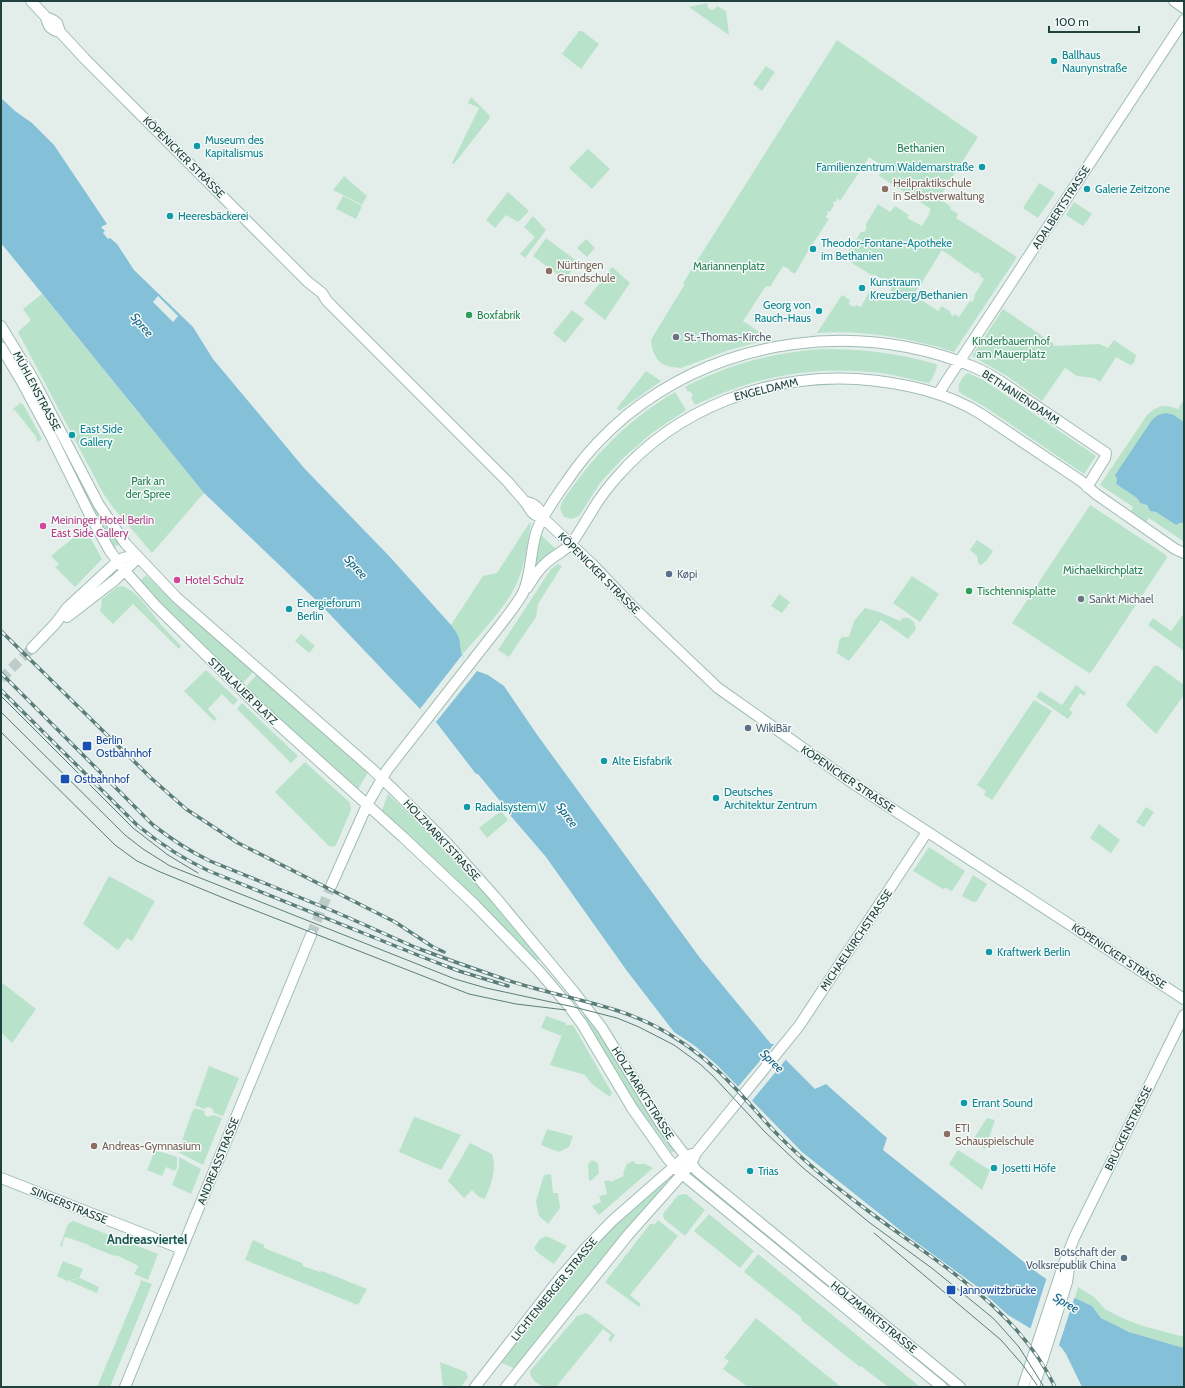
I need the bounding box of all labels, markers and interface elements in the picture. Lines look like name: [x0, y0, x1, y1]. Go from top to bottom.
scale bar: [1049, 8, 1139, 34]
text: 100 m: [1055, 14, 1089, 29]
place label: Ballhaus Naunynstraße: [1062, 48, 1128, 75]
marker: Ballhaus Naunynstraße: [1049, 56, 1059, 66]
street label: KÖPENICKER STRASSE: [140, 113, 228, 201]
place label: Museum des Kapitalismus: [205, 133, 264, 160]
marker: Museum des Kapitalismus: [192, 141, 202, 151]
park label: Bethanien: [897, 141, 945, 155]
place label: Familienzentrum Waldemarstraße: [816, 160, 974, 174]
marker: Familienzentrum Waldemarstraße: [977, 162, 987, 172]
street label: ADALBERTSTRASSE: [1029, 163, 1093, 251]
place label: Heilpraktikschule in Selbstverwaltung: [893, 176, 985, 203]
place label: Galerie Zeitzone: [1095, 182, 1170, 196]
marker: Heilpraktikschule in Selbstverwaltung: [880, 184, 890, 194]
marker: Galerie Zeitzone: [1082, 184, 1092, 194]
place label: Heeresbäckerei: [178, 209, 248, 223]
marker: Heeresbäckerei: [165, 211, 175, 221]
place label: Theodor-Fontane-Apotheke im Bethanien: [821, 236, 952, 263]
marker: Theodor-Fontane-Apotheke im Bethanien: [808, 244, 818, 254]
place label: Nürtingen Grundschule: [557, 258, 616, 285]
park label: Mariannenplatz: [693, 259, 765, 273]
marker: Nürtingen Grundschule: [544, 266, 554, 276]
place label: Kunstraum Kreuzberg/Bethanien: [870, 275, 968, 302]
marker: Kunstraum Kreuzberg/Bethanien: [857, 283, 867, 293]
place label: Georg von Rauch-Haus: [755, 298, 811, 325]
marker: Georg von Rauch-Haus: [814, 306, 824, 316]
place label: Boxfabrik: [477, 308, 520, 322]
water label: Spree: [128, 309, 157, 340]
marker: Boxfabrik: [464, 310, 474, 320]
place label: St.-Thomas-Kirche: [684, 330, 772, 344]
marker: St.-Thomas-Kirche: [671, 332, 681, 342]
park label: Kinderbauernhof am Mauerplatz: [972, 334, 1050, 361]
street label: MÜHLENSTRASSE: [10, 349, 64, 433]
street label: BETHANIENDAMM: [979, 367, 1063, 427]
street label: ENGELDAMM: [733, 374, 799, 404]
place label: East Side Gallery: [80, 422, 123, 449]
marker: East Side Gallery: [67, 430, 77, 440]
park label: Park an der Spree: [126, 474, 171, 501]
place label: Meininger Hotel Berlin East Side Gallery: [51, 513, 154, 540]
marker: Meininger Hotel Berlin East Side Gallery: [38, 521, 48, 531]
street label: KÖPENICKER STRASSE: [555, 529, 643, 617]
water label: Spree: [342, 552, 371, 582]
park label: Michaelkirchplatz: [1063, 563, 1143, 577]
place label: Køpi: [677, 567, 697, 581]
marker: Køpi: [664, 569, 674, 579]
place label: Hotel Schulz: [185, 573, 244, 587]
marker: Hotel Schulz: [172, 575, 182, 585]
place label: Tischtennisplatte: [977, 584, 1056, 598]
marker: Tischtennisplatte: [964, 586, 974, 596]
place label: Sankt Michael: [1089, 592, 1154, 606]
marker: Sankt Michael: [1076, 594, 1086, 604]
place label: Energieforum Berlin: [297, 596, 361, 623]
marker: Energieforum Berlin: [284, 604, 294, 614]
street label: STRALAUER PLATZ: [205, 654, 281, 728]
place label: WikiBär: [756, 721, 792, 735]
marker: WikiBär: [743, 723, 753, 733]
place label: Berlin Ostbahnhof: [96, 733, 152, 760]
marker: Berlin Ostbahnhof: [81, 740, 93, 752]
street label: KÖPENICKER STRASSE: [798, 742, 898, 816]
place label: Alte Eisfabrik: [612, 754, 672, 768]
marker: Alte Eisfabrik: [599, 756, 609, 766]
place label: Ostbahnhof: [74, 772, 130, 786]
marker: Ostbahnhof: [59, 773, 71, 785]
place label: Deutsches Architektur Zentrum: [724, 785, 817, 812]
marker: Deutsches Architektur Zentrum: [711, 793, 721, 803]
street label: HOLZMARKTSTRASSE: [400, 796, 484, 884]
water label: Spree: [553, 799, 582, 831]
place label: Radialsystem V: [475, 800, 546, 814]
marker: Radialsystem V: [462, 802, 472, 812]
street label: MICHAELKIRCHSTRASSE: [817, 887, 895, 993]
street label: KÖPENICKER STRASSE: [1069, 920, 1169, 992]
place label: Kraftwerk Berlin: [997, 945, 1070, 959]
marker: Kraftwerk Berlin: [984, 947, 994, 957]
street label: HOLZMARKTSTRASSE: [609, 1044, 677, 1142]
water label: Spree: [757, 1046, 788, 1076]
street label: BRÜCKENSTRASSE: [1101, 1083, 1155, 1173]
place label: Errant Sound: [972, 1096, 1033, 1110]
marker: Errant Sound: [959, 1098, 969, 1108]
street label: ANDREASSTRASSE: [194, 1115, 242, 1207]
place label: ETI Schauspielschule: [955, 1121, 1034, 1148]
marker: ETI Schauspielschule: [942, 1129, 952, 1139]
place label: Andreas-Gymnasium: [102, 1139, 201, 1153]
marker: Andreas-Gymnasium: [89, 1141, 99, 1151]
place label: Josetti Höfe: [1001, 1161, 1056, 1175]
marker: Josetti Höfe: [989, 1163, 999, 1173]
place label: Trias: [758, 1164, 779, 1178]
marker: Trias: [745, 1166, 755, 1176]
street label: SINGERSTRASSE: [28, 1183, 110, 1227]
district label: Andreasviertel: [107, 1231, 188, 1247]
street label: LICHTENBERGER STRASSE: [508, 1234, 600, 1344]
place label: Botschaft der Volksrepublik China: [1026, 1245, 1117, 1272]
marker: Botschaft der Volksrepublik China: [1119, 1253, 1129, 1263]
street label: HOLZMARKTSTRASSE: [828, 1278, 920, 1356]
place label: Jannowitzbrücke: [959, 1283, 1036, 1297]
marker: Jannowitzbrücke: [945, 1284, 957, 1296]
water label: Spree: [1051, 1289, 1082, 1316]

